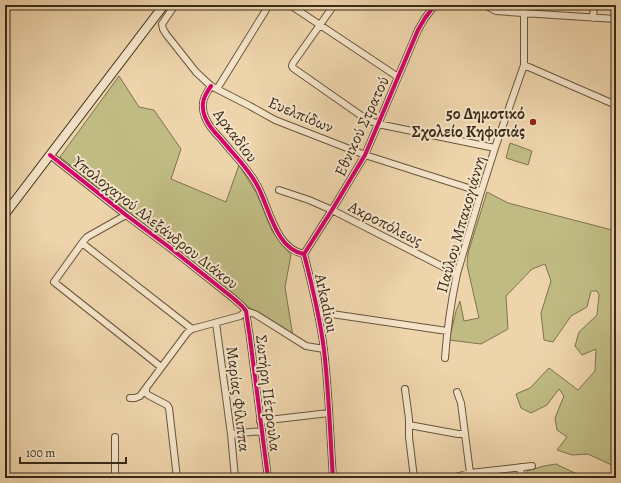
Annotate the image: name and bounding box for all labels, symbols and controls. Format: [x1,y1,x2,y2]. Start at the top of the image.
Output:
street label: Εθνικού Στρατού [329,73,395,180]
street label: Ευελπίδων [265,91,337,139]
place label: 5ο Δημοτικό Σχολείο Κηφισιάς [411,103,525,143]
street label: Αρκαδίου [207,104,263,167]
marker: 5ο Δημοτικό Σχολείο Κηφισιάς [528,117,538,127]
street label: Υπολοχαγού Αλεξάνδρου Διάκου [67,150,243,295]
street label: Παύλου Μπακογιάννη [431,153,491,295]
street label: Ακροπόλεως [344,195,427,252]
street label: Arkadiou [309,271,343,335]
street label: Σωτήρη Πέτρουλα [250,334,286,453]
street label: Μαρίας Φίλιππα [221,345,255,453]
scale bar [20,439,126,465]
text: 100 m [26,445,55,461]

